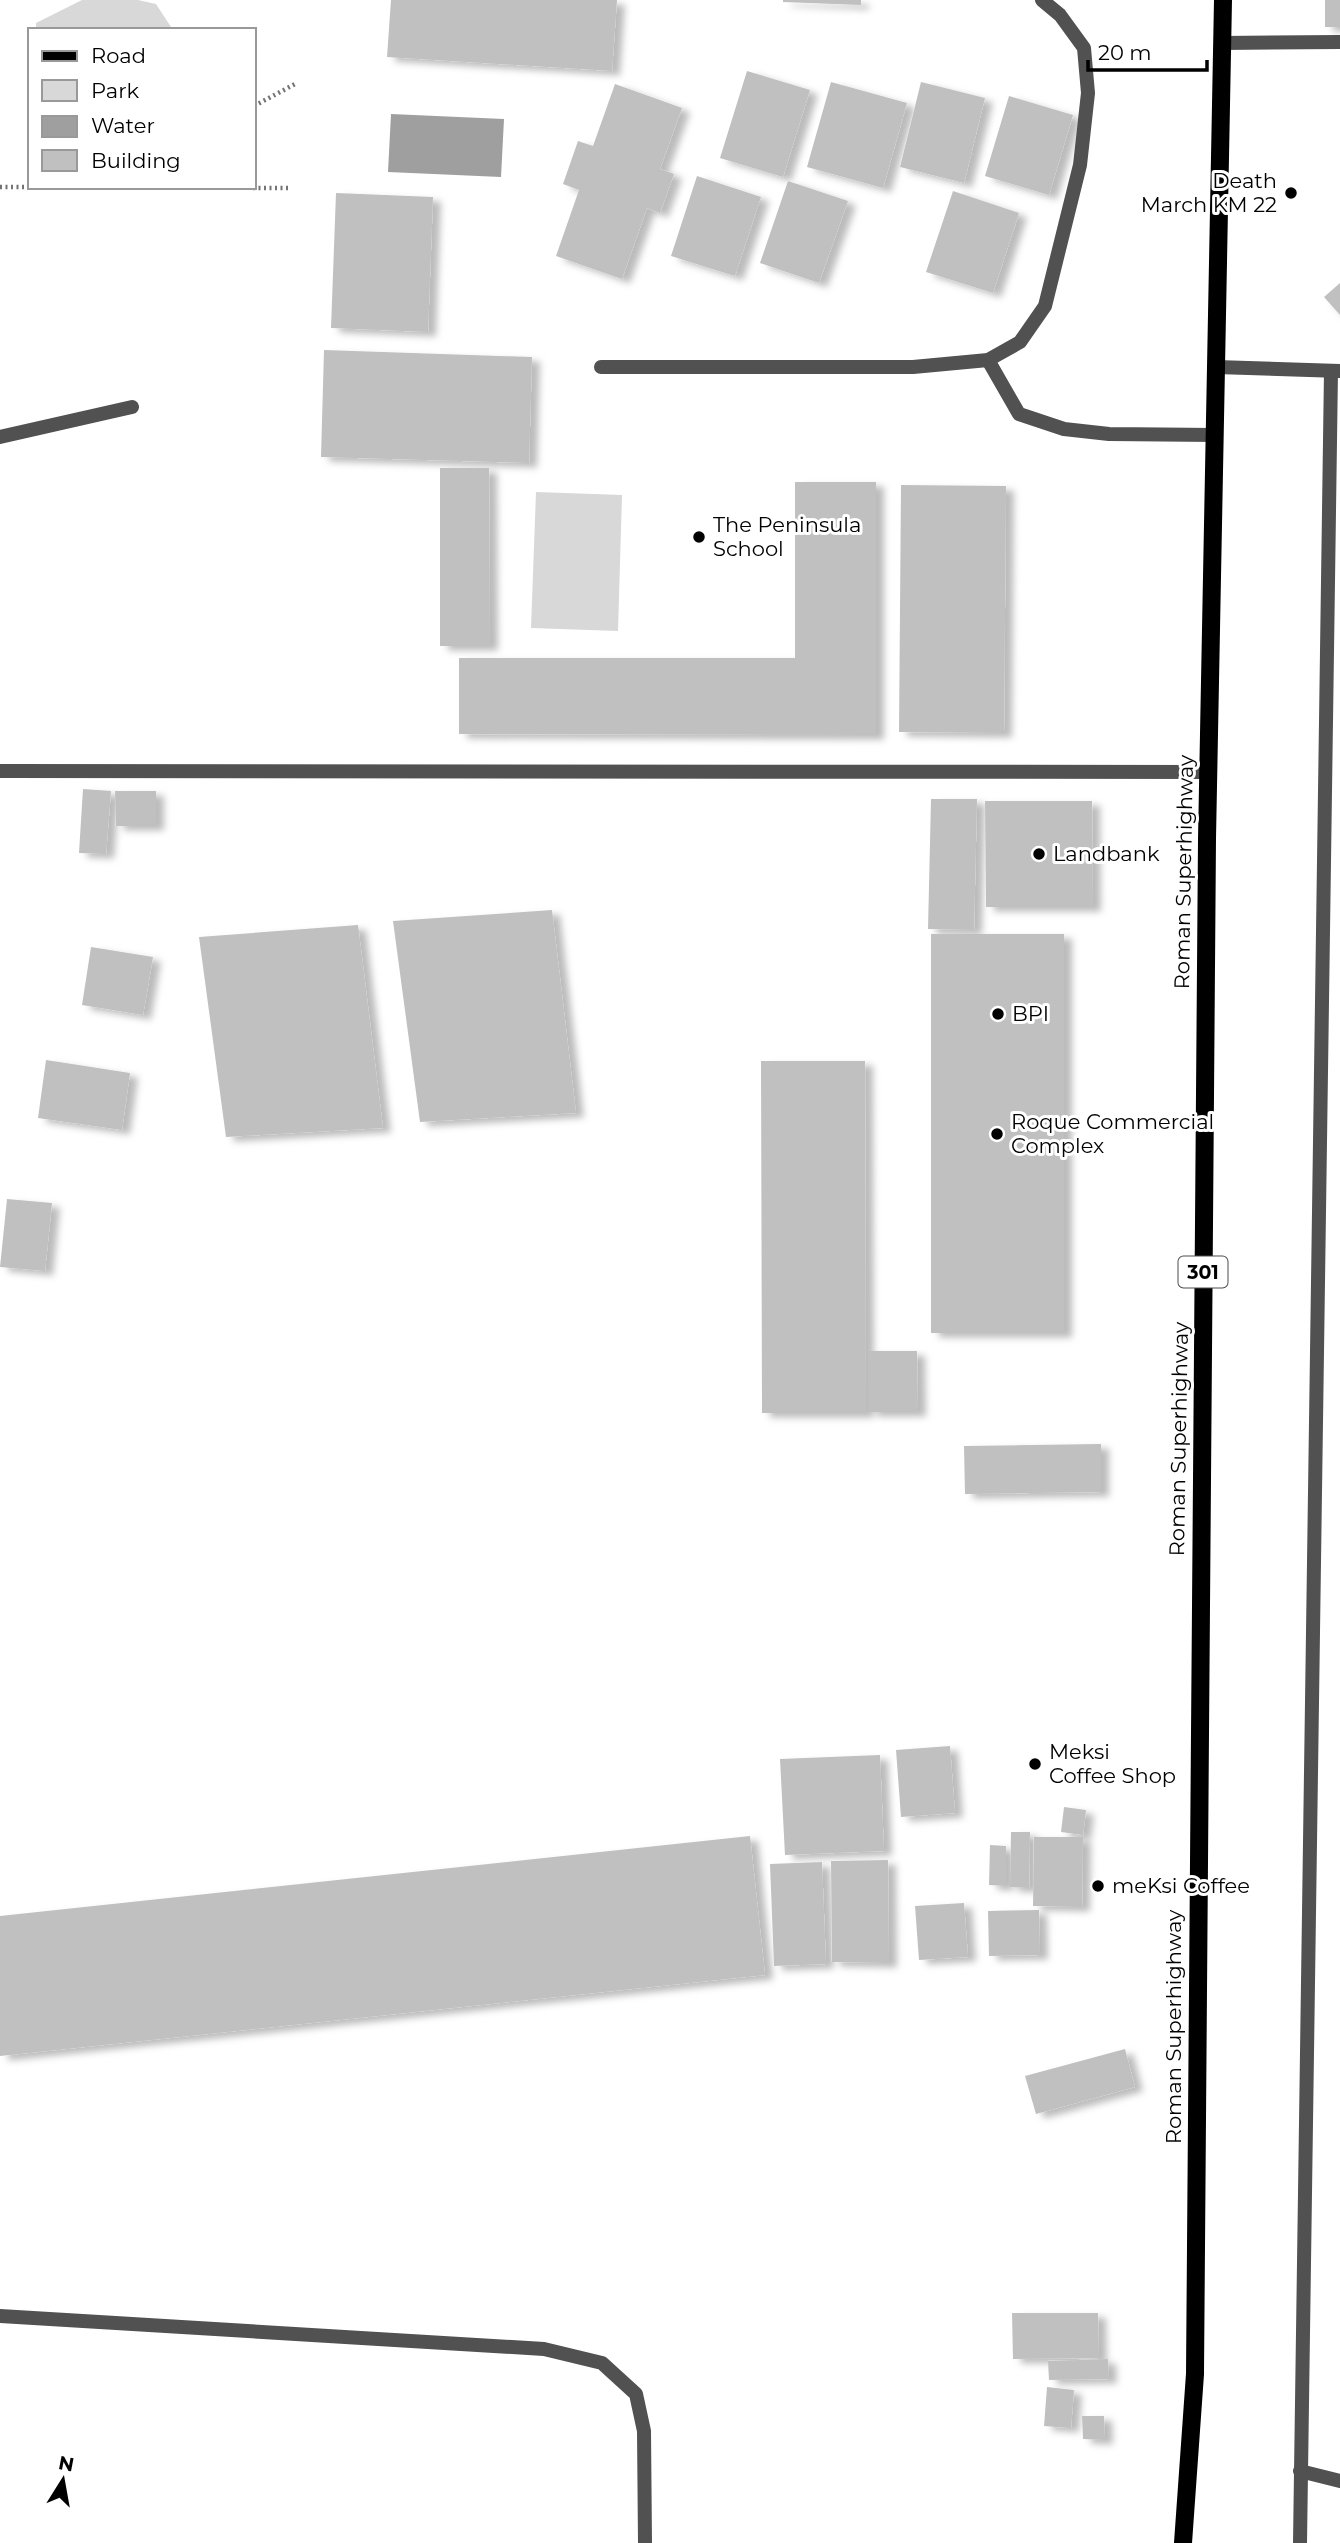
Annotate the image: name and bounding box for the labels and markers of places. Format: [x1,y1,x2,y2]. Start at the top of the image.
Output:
place label: Death March KM 22 [1141,168,1277,217]
marker: Death March KM 22 [1283,185,1299,201]
place label: The Peninsula School [713,512,861,561]
marker: The Peninsula School [691,529,707,545]
place label: Landbank [1053,841,1160,866]
marker: Landbank [1031,846,1047,862]
place label: BPI [1012,1001,1049,1026]
marker: BPI [990,1006,1006,1022]
place label: Roque Commercial Complex [1011,1109,1214,1158]
marker: Roque Commercial Complex [989,1126,1005,1142]
place label: Meksi Coffee Shop [1049,1739,1176,1788]
marker: Meksi Coffee Shop [1027,1756,1043,1772]
place label: meKsi Coffee [1112,1873,1250,1898]
marker: meKsi Coffee [1090,1878,1106,1894]

